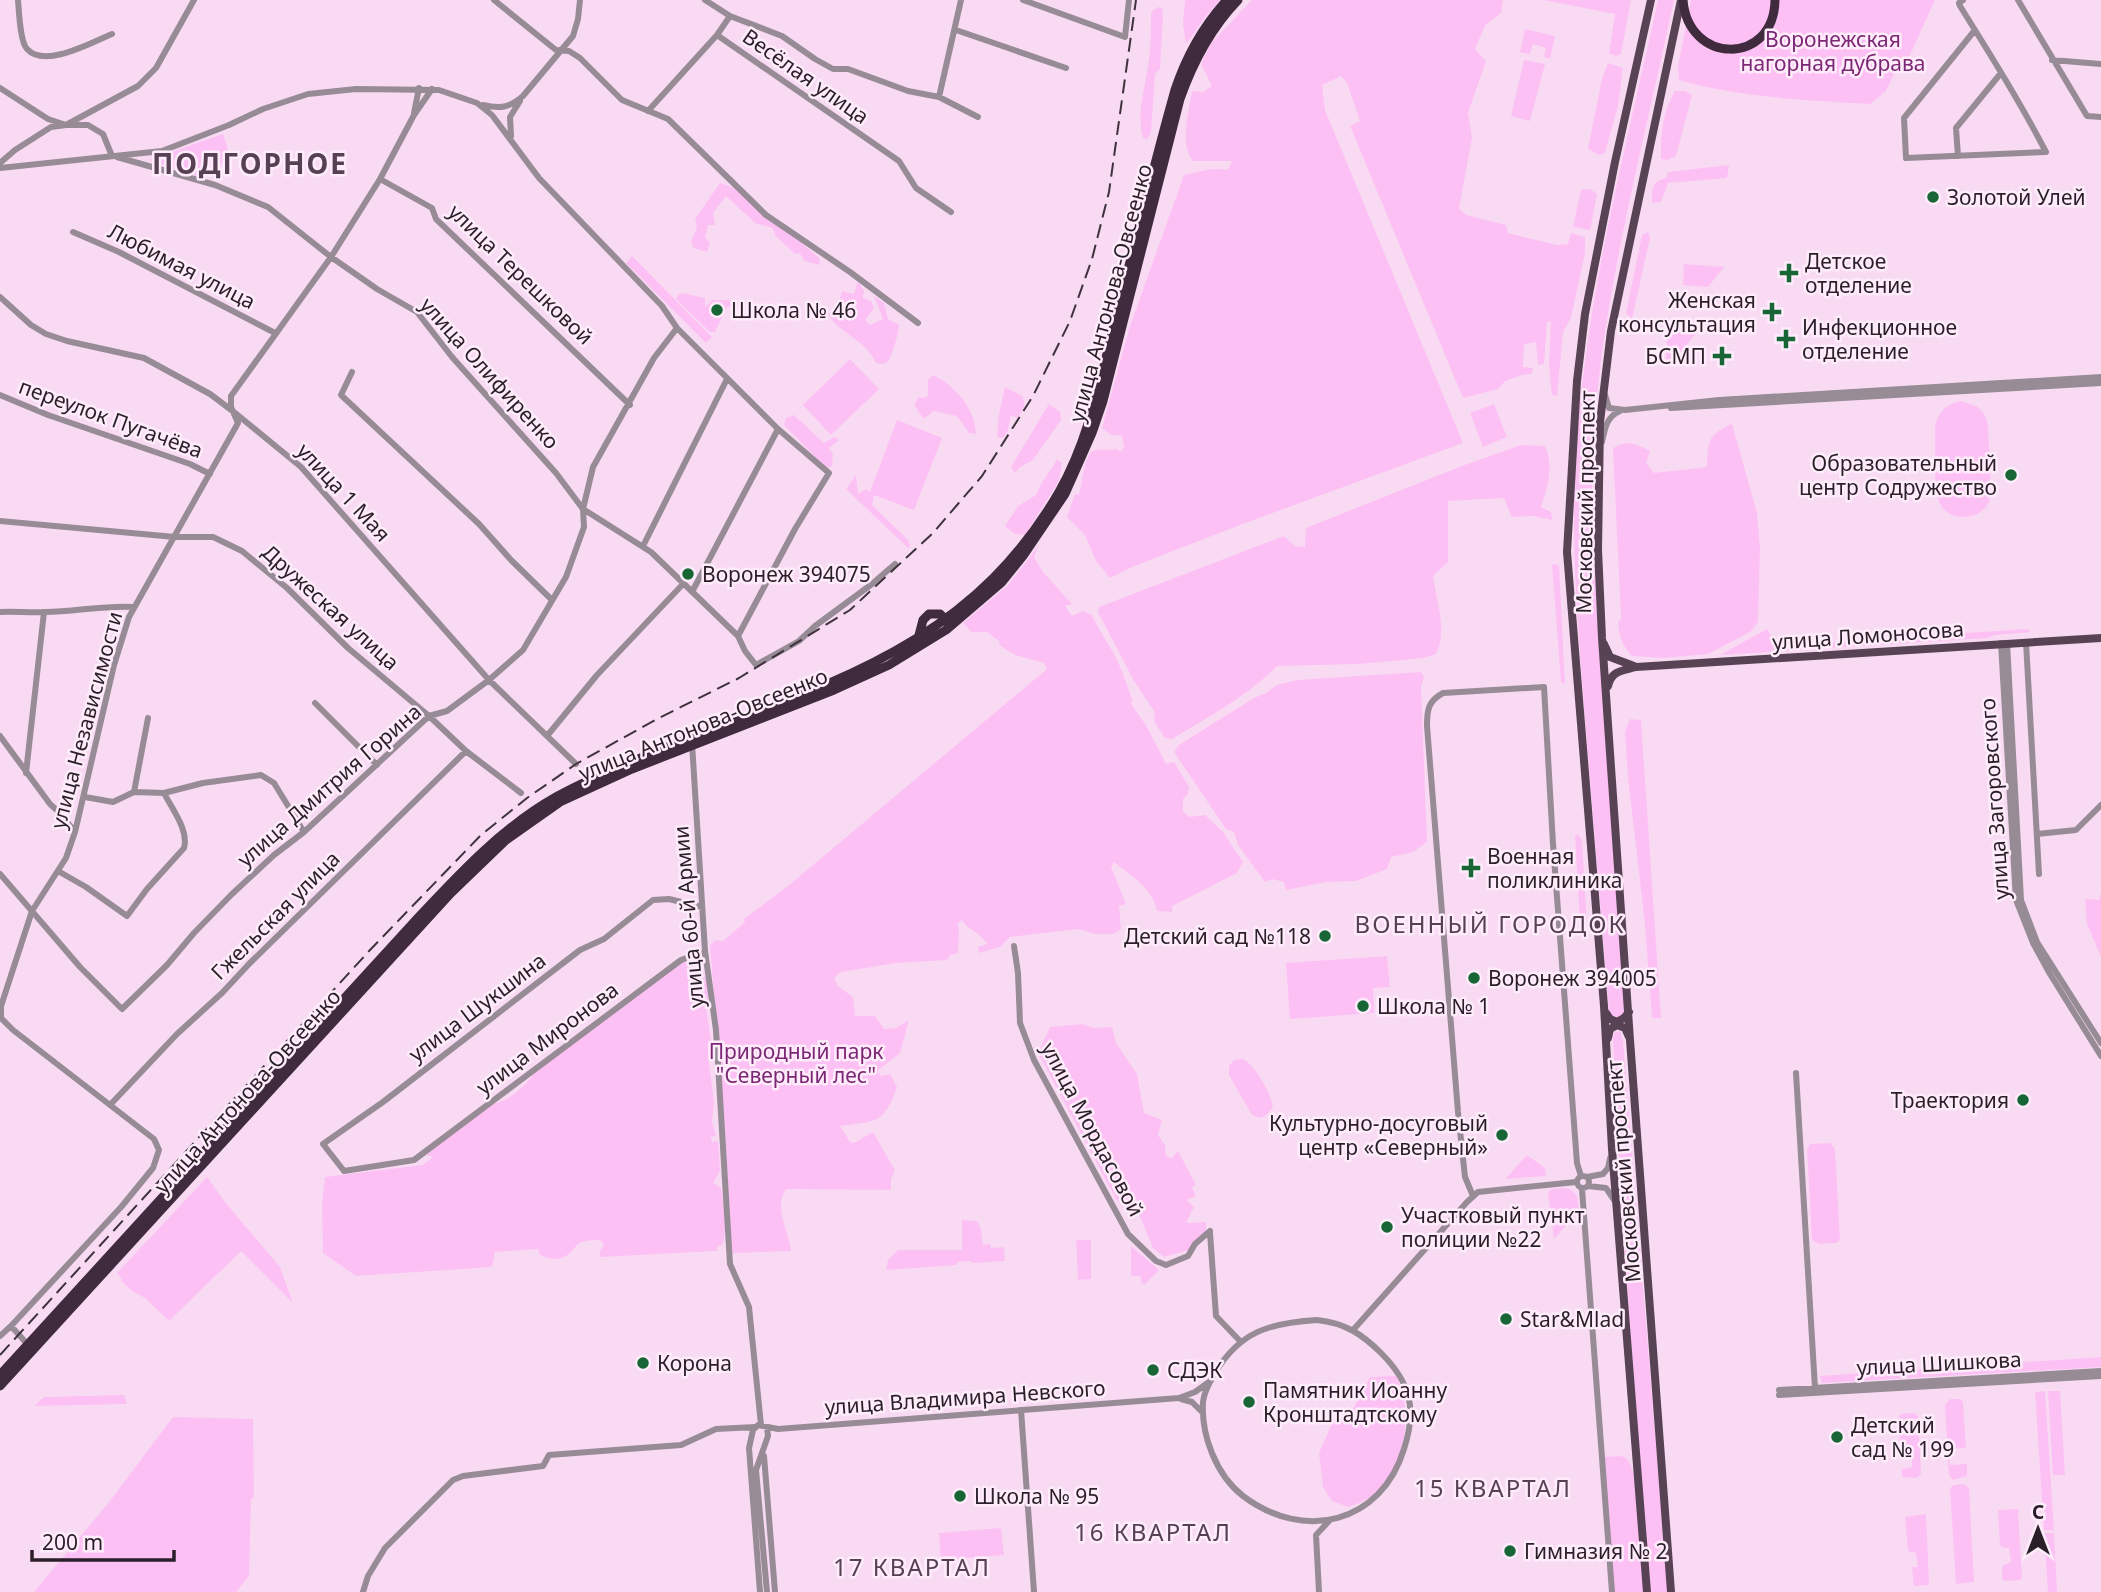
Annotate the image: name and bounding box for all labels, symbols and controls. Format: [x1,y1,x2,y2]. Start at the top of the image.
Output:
street label: Весёлая улица [737,22,875,130]
park label: Воронежская нагорная дубрава [1741,25,1925,77]
district label: ПОДГОРНОЕ [152,144,348,182]
street label: улица Антонова-Овсеенко [1062,161,1158,425]
place label: Золотой Улей [1947,183,2086,211]
marker: Золотой Улей [1925,189,1941,205]
street label: улица Терешковой [443,198,599,350]
street label: Любимая улица [104,217,260,315]
place label: Детское отделение [1805,247,1912,299]
marker: Детское отделение [1779,263,1799,283]
place label: Женская консультация [1618,286,1756,338]
street label: улица Олифиренко [414,291,566,455]
place label: Школа № 46 [731,296,856,324]
marker: Школа № 46 [709,302,725,318]
marker: Женская консультация [1762,302,1782,322]
place label: Инфекционное отделение [1802,313,1957,365]
marker: Инфекционное отделение [1776,329,1796,349]
place label: БСМП [1645,342,1706,370]
marker: БСМП [1712,346,1732,366]
street label: переулок Пугачёва [15,372,207,464]
street label: Московский проспект [1569,390,1601,614]
street label: улица 1 Мая [291,437,397,547]
place label: Образовательный центр Содружество [1799,449,1997,501]
marker: Образовательный центр Содружество [2003,467,2019,483]
street label: Дружеская улица [257,538,405,676]
place label: Воронеж 394075 [702,560,871,588]
marker: Воронеж 394075 [680,566,696,582]
street label: улица Независимости [43,608,129,832]
street label: улица Ломоносова [1771,614,1965,656]
street label: улица Антонова-Овсеенко [574,661,832,787]
street label: улица Дмитрия Горина [231,697,427,873]
street label: улица Загоровского [1973,697,2015,901]
street label: улица 60-й Армии [666,825,710,1009]
place label: Военная поликлиника [1487,842,1622,894]
street label: Гжельская улица [205,845,345,985]
marker: Военная поликлиника [1461,858,1481,878]
district label: ВОЕННЫЙ ГОРОДОК [1355,907,1625,940]
place label: Детский сад №118 [1124,922,1311,950]
marker: Детский сад №118 [1317,928,1333,944]
street label: улица Шукшина [403,946,551,1068]
place label: Воронеж 394005 [1488,964,1657,992]
marker: Воронеж 394005 [1466,970,1482,986]
street label: улица Миронова [470,975,624,1101]
street label: улица Антонова-Овсеенко [148,983,346,1199]
place label: Школа № 1 [1377,992,1490,1020]
marker: Школа № 1 [1355,998,1371,1014]
park label: Природный парк "Северный лес" [709,1037,883,1089]
street label: улица Мордасовой [1035,1037,1151,1221]
street label: Московский проспект [1599,1058,1647,1284]
place label: Траектория [1891,1086,2009,1114]
marker: Траектория [2015,1092,2031,1108]
place label: Культурно-досуговый центр «Северный» [1269,1109,1488,1161]
marker: Культурно-досуговый центр «Северный» [1494,1127,1510,1143]
place label: Участковый пункт полиции №22 [1401,1201,1585,1253]
marker: Участковый пункт полиции №22 [1379,1219,1395,1235]
place label: Star&Mlad [1520,1305,1624,1333]
marker: Star&Mlad [1498,1311,1514,1327]
street label: улица Шишкова [1856,1345,2022,1381]
place label: Корона [657,1349,732,1377]
marker: Корона [635,1355,651,1371]
place label: СДЭК [1167,1356,1222,1384]
marker: СДЭК [1145,1362,1161,1378]
street label: улица Владимира Невского [824,1373,1106,1421]
place label: Памятник Иоанну Кронштадтскому [1263,1376,1447,1428]
marker: Памятник Иоанну Кронштадтскому [1241,1394,1257,1410]
place label: Детский сад № 199 [1851,1411,1954,1463]
marker: Детский сад № 199 [1829,1429,1845,1445]
district label: 15 КВАРТАЛ [1414,1471,1572,1504]
place label: Школа № 95 [974,1482,1099,1510]
marker: Школа № 95 [952,1488,968,1504]
north arrow [2003,1494,2073,1564]
text: С [2032,1499,2044,1525]
district label: 16 КВАРТАЛ [1074,1515,1232,1548]
scale bar [32,1518,173,1562]
text: 200 m [42,1528,103,1556]
place label: Гимназия № 2 [1524,1537,1668,1565]
marker: Гимназия № 2 [1502,1543,1518,1559]
district label: 17 КВАРТАЛ [833,1550,991,1583]

